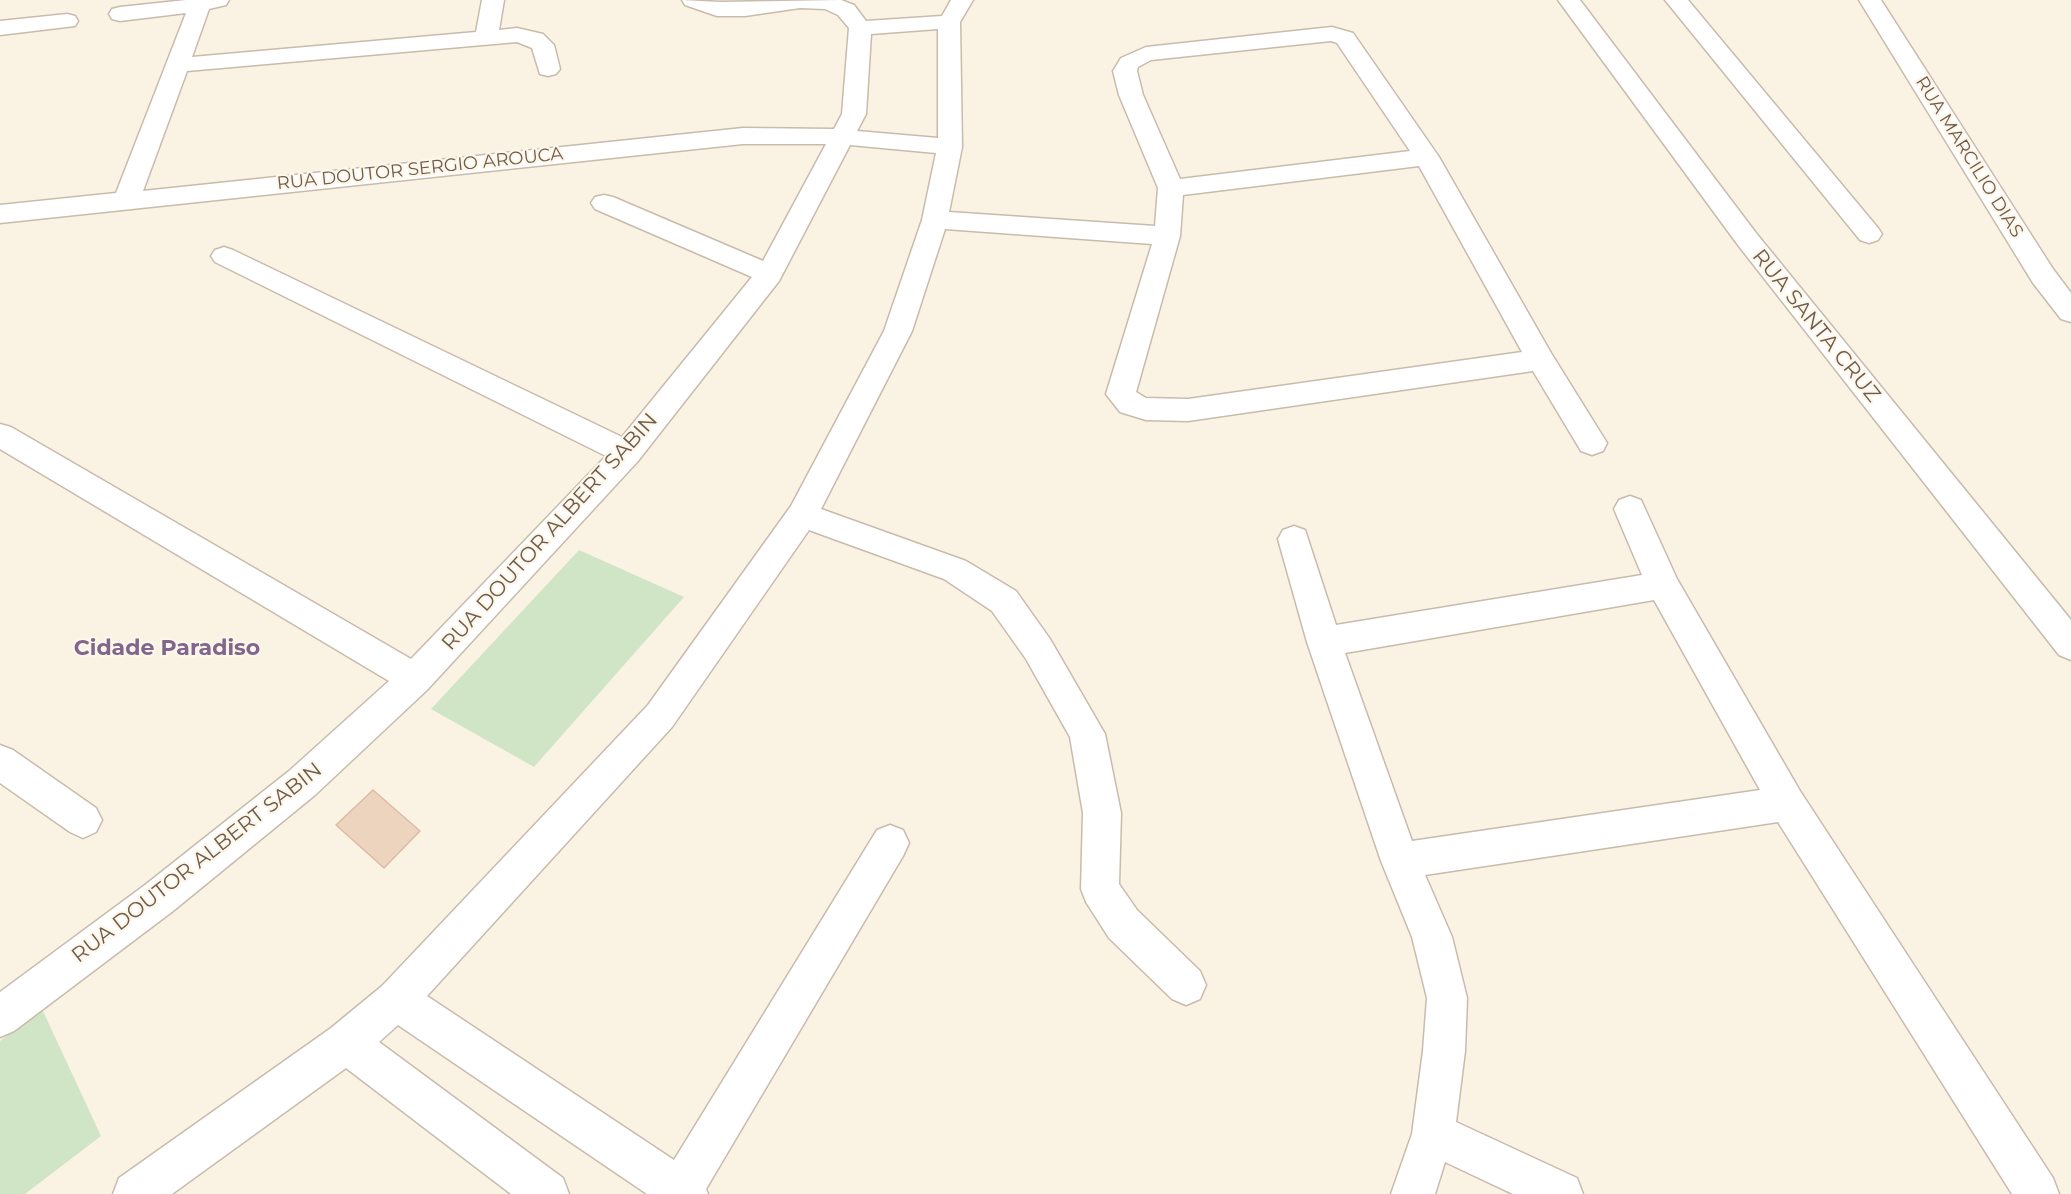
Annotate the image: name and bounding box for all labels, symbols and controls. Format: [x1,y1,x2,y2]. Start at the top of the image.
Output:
street label: RUA MARCILIO DIAS [1911,72,2027,242]
street label: RUA DOUTOR SERGIO AROUCA [276,143,564,195]
street label: RUA SANTA CRUZ [1747,244,1885,408]
street label: RUA DOUTOR ALBERT SABIN [437,408,663,656]
district label: Cidade Paradiso [74,636,260,662]
street label: RUA DOUTOR ALBERT SABIN [67,757,327,969]

